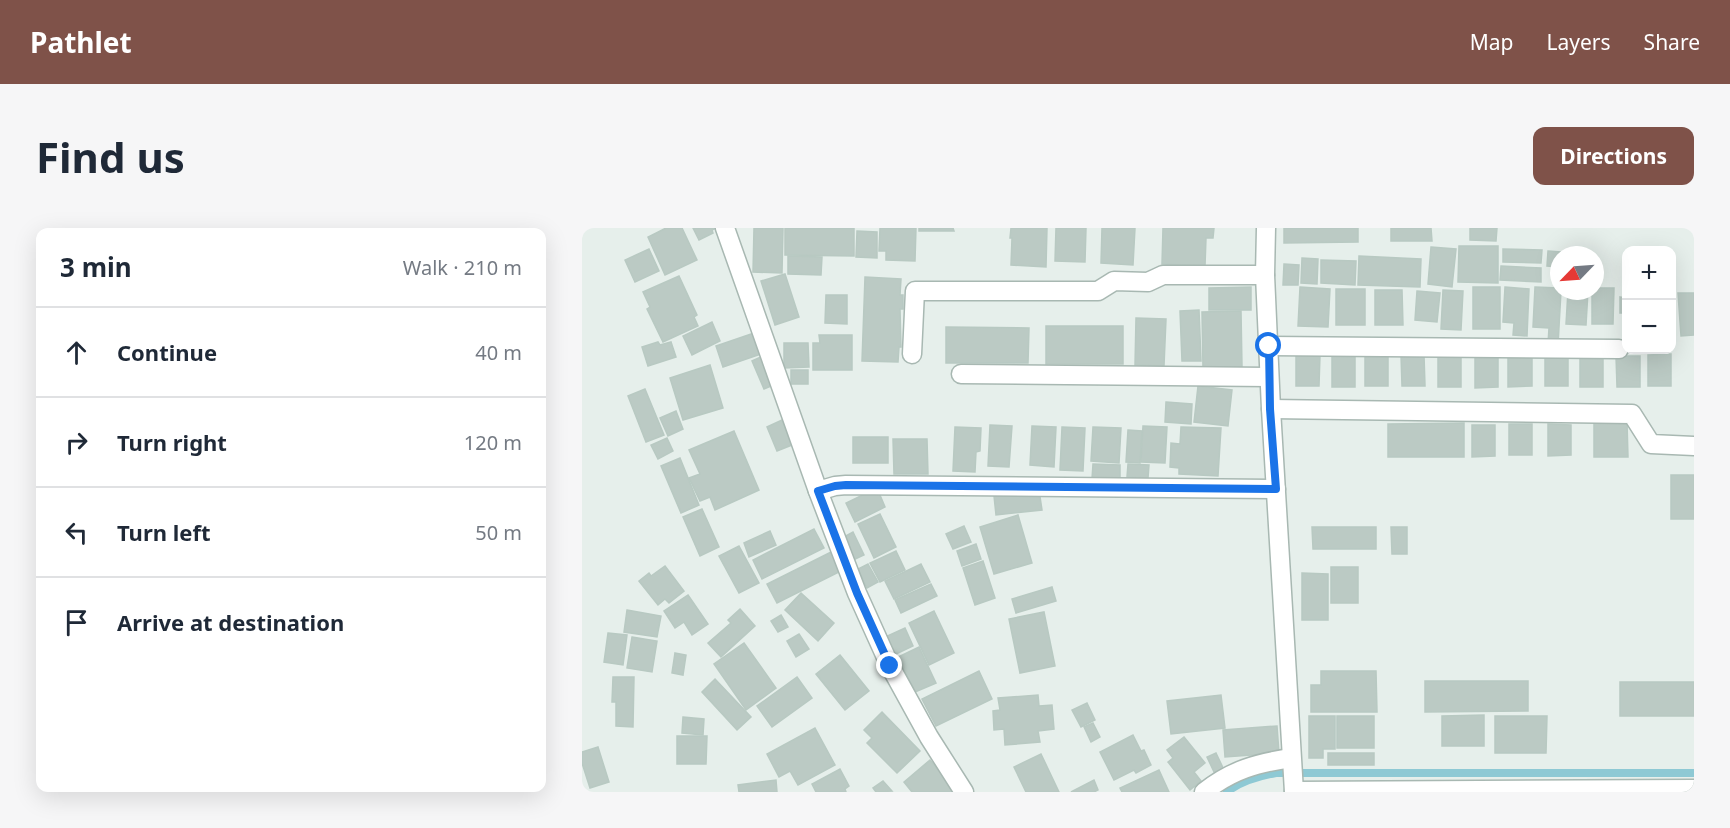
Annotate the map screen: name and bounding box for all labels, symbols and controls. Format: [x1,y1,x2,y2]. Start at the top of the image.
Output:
text: Pathlet [30,23,132,61]
text: Map [1470,28,1514,56]
text: Layers [1547,28,1611,56]
text: Share [1644,28,1700,56]
button: Directions [1533,127,1694,185]
text: Find us [36,128,185,185]
north arrow [1550,246,1604,300]
map controls [1622,246,1676,354]
button: + [1622,246,1676,300]
text: 3 min [60,249,132,285]
text: Walk · 210 m [403,254,522,281]
button: − [1622,300,1676,354]
route start [1255,332,1281,358]
icon: ahead [60,336,93,369]
text: Continue [117,337,217,367]
text: 40 m [475,339,522,366]
icon: right [60,426,93,459]
text: Turn right [117,427,227,457]
text: 120 m [464,429,522,456]
icon: left [60,516,93,549]
text: Turn left [117,517,211,547]
text: 50 m [475,519,522,546]
icon: arrive [60,606,93,639]
text: Arrive at destination [117,607,344,637]
route end [876,652,902,678]

